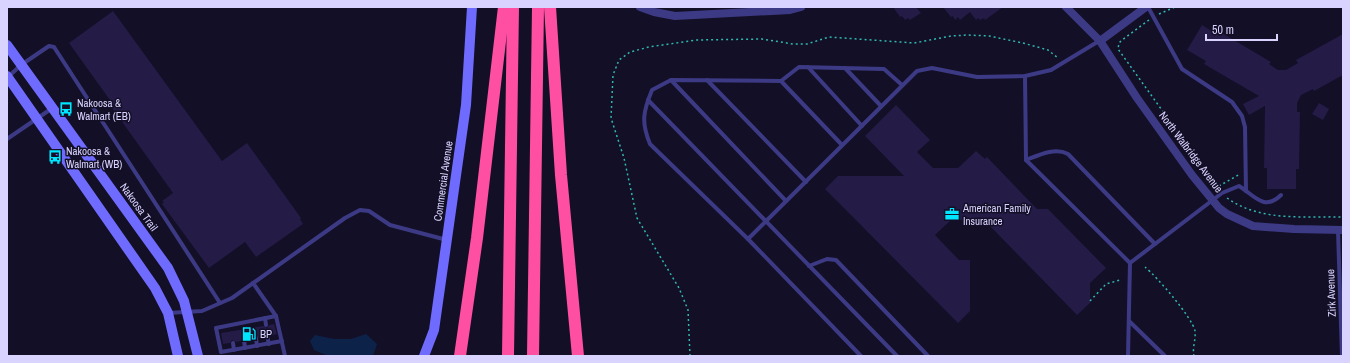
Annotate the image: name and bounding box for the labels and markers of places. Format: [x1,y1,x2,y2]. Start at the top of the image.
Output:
place label: Nakoosa & Walmart (EB) [77,96,131,123]
bus stop icon: Nakoosa & Walmart (EB) [58,101,74,117]
place label: Nakoosa & Walmart (WB) [66,144,122,171]
bus stop icon: Nakoosa & Walmart (WB) [47,149,63,165]
place label: American Family Insurance [962,201,1031,228]
office icon: American Family Insurance [944,206,960,222]
fuel station icon: BP [241,326,257,342]
place label: BP [260,327,272,341]

